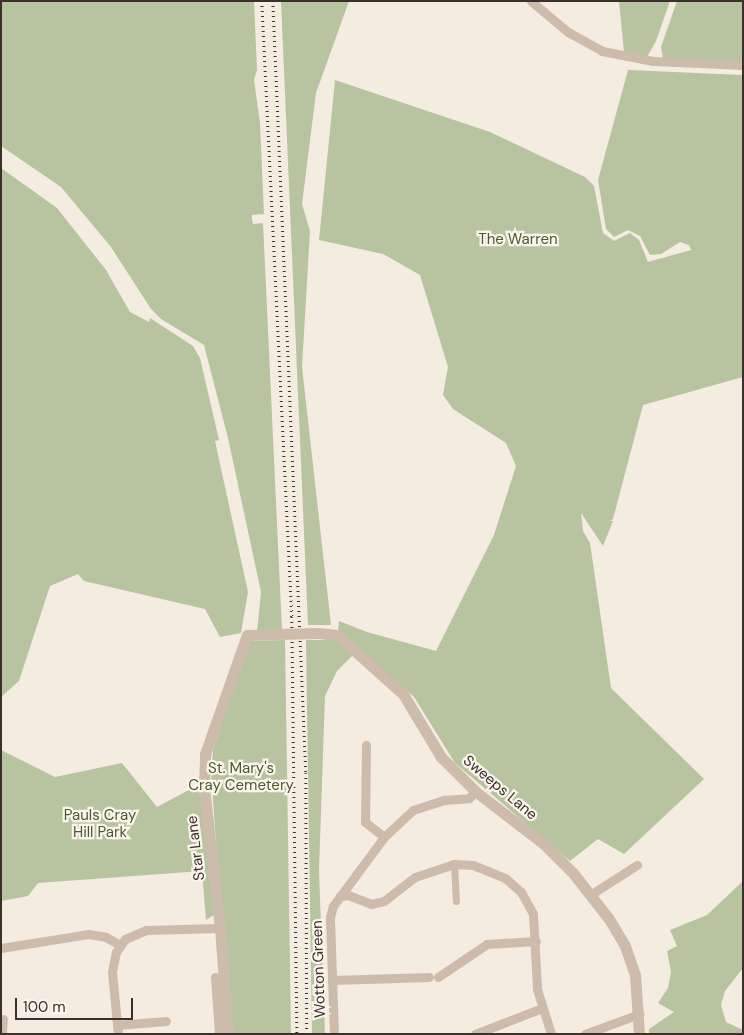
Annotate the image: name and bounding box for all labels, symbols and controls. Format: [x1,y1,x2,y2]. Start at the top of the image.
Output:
park label: The Warren [478,231,558,249]
street label: Sweeps Lane [459,752,541,824]
park label: St. Mary's Cray Cemetery [188,759,294,794]
park label: Pauls Cray Hill Park [64,806,136,841]
street label: Star Lane [183,814,209,882]
street label: Wotton Green [308,920,330,1018]
scale bar [18,988,135,1020]
text: 100 m [23,997,66,1017]

